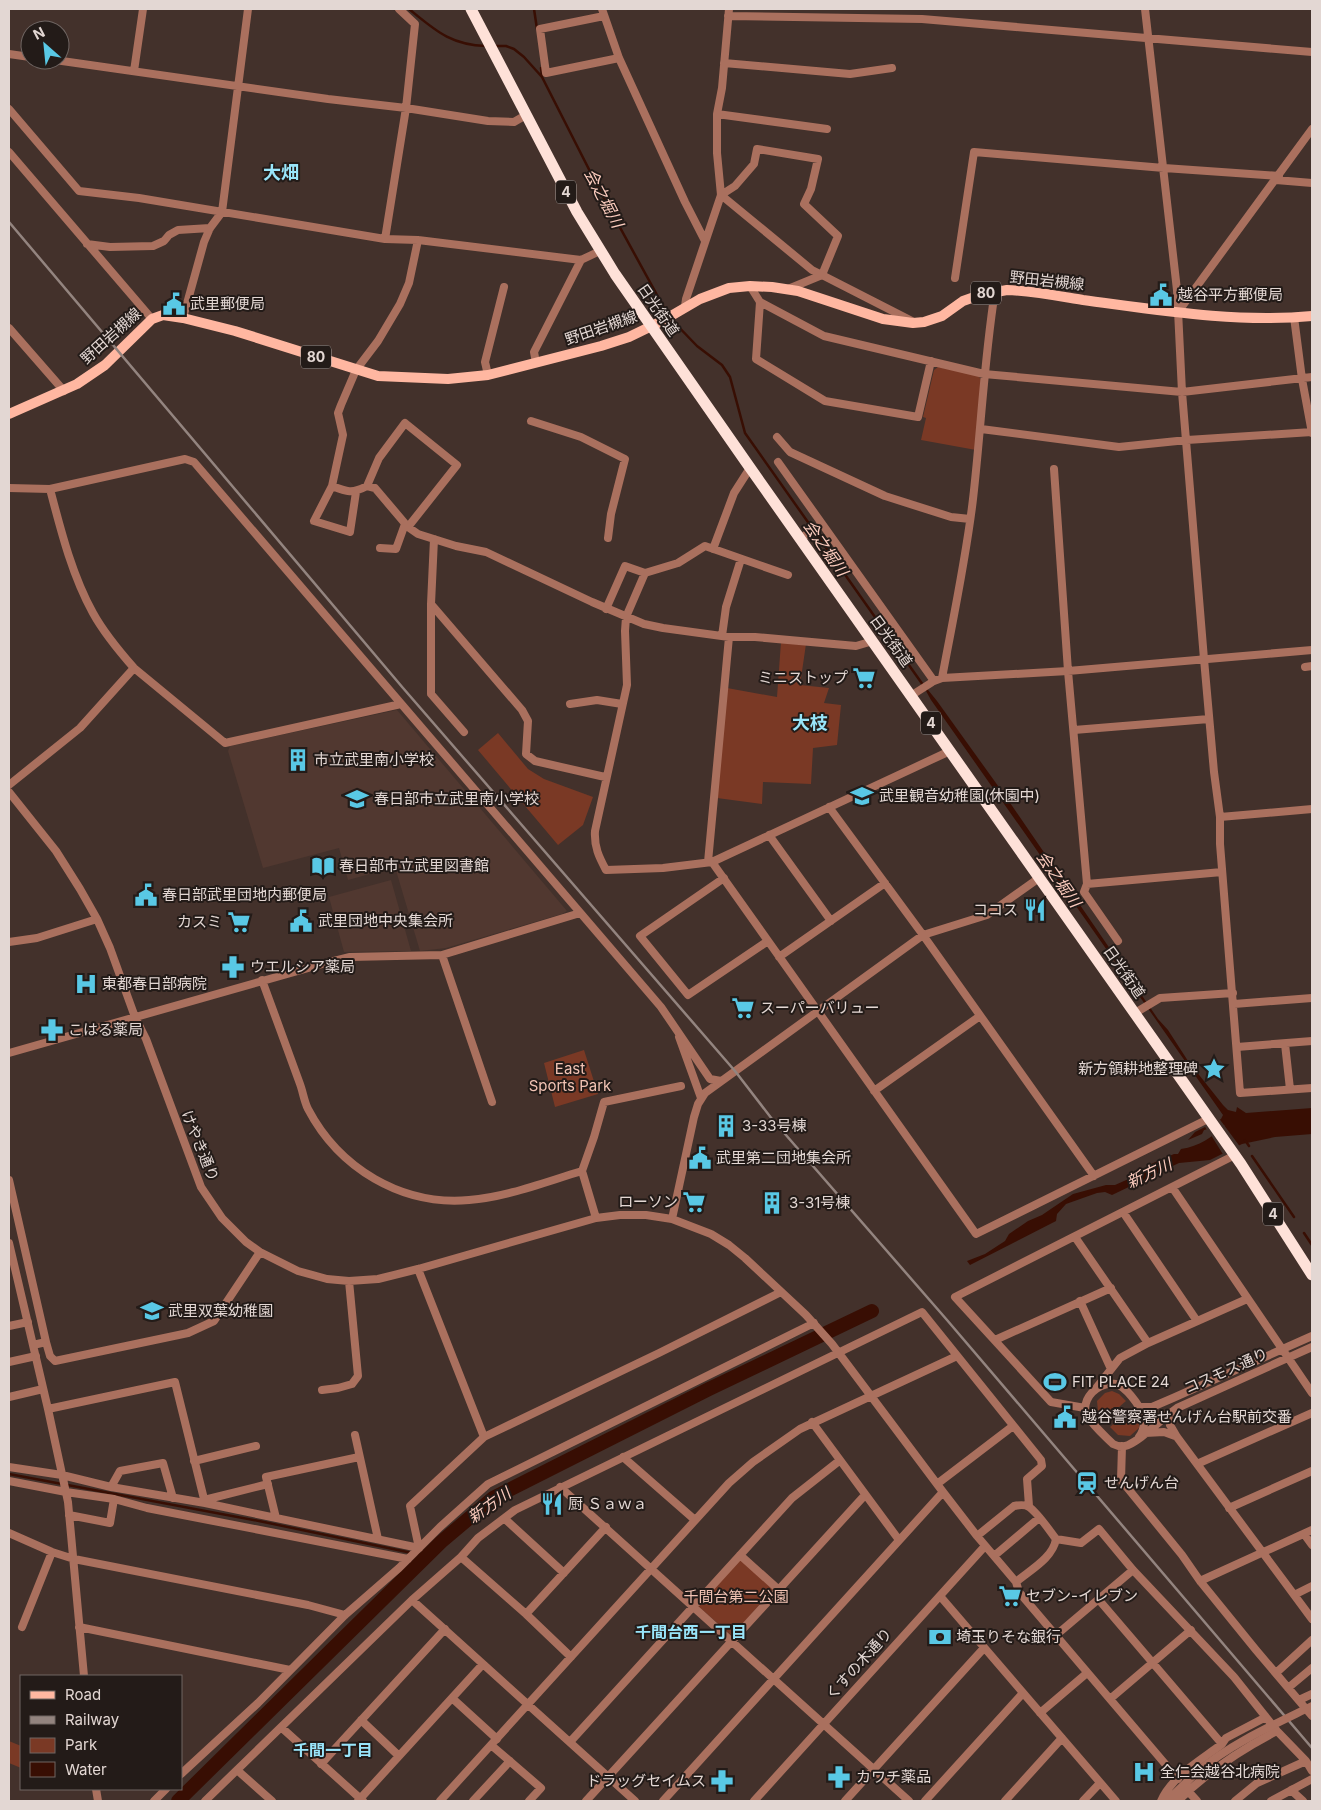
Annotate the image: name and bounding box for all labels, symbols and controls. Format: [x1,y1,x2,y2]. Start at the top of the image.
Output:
north arrow [20,20,70,70]
text: N [30,23,47,43]
district label: 大畑 [263,162,299,183]
water label: 会之堀川 [580,165,629,233]
road number: 4 [556,180,576,203]
street label: 野田岩槻線 [1009,267,1085,294]
street label: 日光街道 [633,280,683,340]
road number: 80 [971,282,1001,304]
public building icon: 越谷平方郵便局 [1148,282,1174,308]
place label: 越谷平方郵便局 [1177,285,1283,304]
public building icon: 武里郵便局 [161,291,187,317]
place label: 武里郵便局 [190,294,265,313]
street label: 野田岩槻線 [76,303,145,368]
street label: 野田岩槻線 [562,306,639,349]
road number: 80 [301,346,331,368]
water label: 会之堀川 [799,516,854,582]
street label: 日光街道 [866,611,917,671]
supermarket icon: ミニストップ [851,665,877,691]
place label: ミニストップ [758,668,848,687]
road number: 4 [921,711,941,734]
district label: 大枝 [792,712,828,733]
building icon: 市立武里南小学校 [285,747,311,773]
place label: 市立武里南小学校 [314,750,434,769]
school or university icon: 武里観音幼稚園(休園中) [849,783,875,809]
school or university icon: 春日部市立武里南小学校 [344,786,370,812]
place label: 武里観音幼稚園(休園中) [879,786,1040,805]
place label: 春日部市立武里南小学校 [374,789,539,808]
water label: 会之堀川 [1032,847,1087,913]
library icon: 春日部市立武里図書館 [310,853,336,879]
place label: 春日部市立武里図書館 [339,856,489,875]
public building icon: 春日部武里団地内郵便局 [133,882,159,908]
place label: 春日部武里団地内郵便局 [162,885,327,904]
restaurant icon: ココス [1022,897,1048,923]
place label: ココス [973,900,1018,919]
public building icon: 武里団地中央集会所 [288,908,314,934]
supermarket icon: カスミ [226,909,252,935]
place label: 武里団地中央集会所 [318,911,453,930]
place label: カスミ [177,912,222,931]
street label: 日光街道 [1099,942,1149,1002]
pharmacy icon: ウエルシア薬局 [220,954,246,980]
place label: ウエルシア薬局 [250,957,355,976]
hospital icon: 東都春日部病院 [73,971,99,997]
place label: 東都春日部病院 [102,974,207,993]
supermarket icon: スーパーバリュー [730,995,756,1021]
place label: スーパーバリュー [760,998,880,1017]
pharmacy icon: こはる薬局 [39,1017,65,1043]
place label: こはる薬局 [68,1020,143,1039]
place icon: 新方領耕地整理碑 [1201,1056,1227,1082]
park label: East Sports Park [529,1059,612,1095]
place label: 新方領耕地整理碑 [1078,1059,1198,1078]
street label: けやき通り [178,1107,223,1184]
building icon: 3-33号棟 [713,1113,739,1139]
place label: 3-33号棟 [742,1116,807,1135]
public building icon: 武里第二団地集会所 [687,1145,713,1171]
place label: 武里第二団地集会所 [716,1148,851,1167]
water label: 新方川 [1123,1153,1177,1192]
supermarket icon: ローソン [681,1189,707,1215]
building icon: 3-31号棟 [759,1190,785,1216]
place label: ローソン [618,1192,678,1211]
place label: 3-31号棟 [789,1193,850,1212]
road number: 4 [1263,1202,1283,1226]
school or university icon: 武里双葉幼稚園 [139,1298,165,1324]
place label: 武里双葉幼稚園 [168,1301,273,1320]
street label: コスモス通り [1181,1344,1271,1398]
sports icon: FIT PLACE 24 [1042,1369,1068,1395]
place label: FIT PLACE 24 [1072,1372,1169,1391]
public building icon: 越谷警察署せんげん台駅前交番 [1052,1404,1078,1430]
place label: 越谷警察署せんげん台駅前交番 [1081,1407,1292,1426]
station icon: せんげん台 [1074,1470,1100,1496]
place label: せんげん台 [1104,1473,1179,1492]
water label: 新方川 [464,1482,516,1527]
restaurant icon: 厨 Ｓａｗａ [539,1491,565,1517]
place label: 厨 Ｓａｗａ [568,1494,647,1513]
supermarket icon: セブン-イレブン [997,1583,1023,1609]
place label: セブン-イレブン [1026,1586,1138,1605]
park label: 千間台第二公園 [683,1587,789,1606]
district label: 千間台西一丁目 [635,1622,747,1642]
street label: くすの木通り [821,1624,896,1703]
bank icon: 埼玉りそな銀行 [927,1624,953,1650]
place label: 埼玉りそな銀行 [956,1627,1061,1646]
legend [20,1675,182,1790]
text: Road [65,1685,101,1704]
text: Railway [65,1710,120,1729]
text: Park [65,1735,98,1754]
district label: 千間一丁目 [293,1740,373,1760]
hospital icon: 全仁会越谷北病院 [1131,1759,1157,1785]
text: Water [65,1760,107,1779]
place label: 全仁会越谷北病院 [1160,1762,1280,1781]
pharmacy icon: カワチ薬品 [826,1764,852,1790]
place label: カワチ薬品 [856,1767,931,1786]
pharmacy icon: ドラッグセイムス [709,1768,735,1794]
place label: ドラッグセイムス [586,1771,706,1790]

